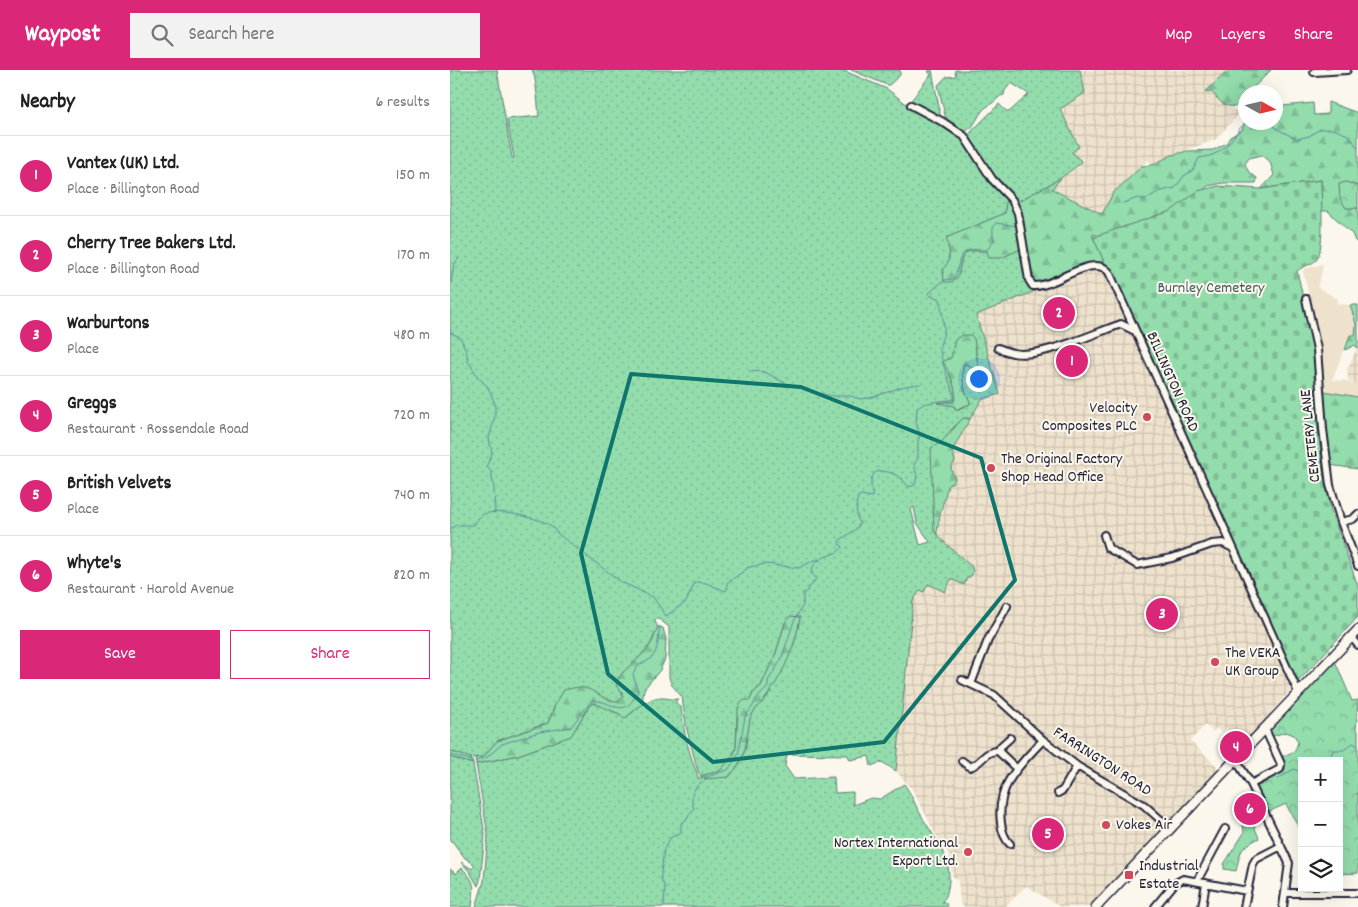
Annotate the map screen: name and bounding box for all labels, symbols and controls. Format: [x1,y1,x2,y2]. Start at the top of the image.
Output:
search box [130,13,480,58]
text: Waypost [25,18,100,52]
icon: search [148,21,176,49]
text: Search here [188,22,274,49]
text: Map [1165,23,1192,48]
text: Layers [1220,23,1266,48]
text: Share [1294,23,1333,48]
north arrow [1238,85,1283,130]
text: Nearby [20,88,75,118]
text: 6 results [375,91,430,114]
text: Vantex (UK) Ltd. [67,151,179,178]
text: 1 [34,164,38,187]
text: 150 m [396,164,430,187]
text: Place · Billington Road [67,178,200,201]
text: Cherry Tree Bakers Ltd. [67,231,236,258]
text: 2 [33,244,40,267]
text: 170 m [397,244,430,267]
text: Place · Billington Road [67,258,200,281]
park label: Burnley Cemetery [1157,277,1265,300]
pin: 2 [1043,294,1075,332]
text: Warburtons [67,311,150,338]
text: 3 [32,324,40,347]
text: 480 m [394,324,430,347]
street label: BILLINGTON ROAD [1140,328,1204,436]
text: Place [67,338,99,361]
pin: 1 [1056,342,1088,380]
your location [966,366,992,392]
street label: CEMETERY LANE [1295,388,1327,484]
text: Greggs [67,391,117,418]
place label: Velocity Composites PLC [1042,397,1138,438]
text: 4 [33,404,39,427]
text: 720 m [394,404,430,427]
marker: Velocity Composites PLC [1141,411,1153,423]
text: Restaurant · Rossendale Road [67,418,249,441]
place label: The Original Factory Shop Head Office [1001,448,1123,489]
marker: The Original Factory Shop Head Office [985,462,997,474]
text: British Velvets [67,471,171,498]
text: 5 [32,484,40,507]
text: 740 m [394,484,430,507]
text: Place [67,498,99,521]
text: Whyte's [67,551,121,578]
text: 6 [32,564,40,587]
text: 820 m [393,564,430,587]
text: Restaurant · Harold Avenue [67,578,234,601]
pin: 3 [1146,595,1178,633]
button: Save [20,630,220,679]
button: Share [230,630,430,679]
place label: The VEKA UK Group [1225,642,1281,683]
marker: The VEKA UK Group [1209,656,1221,668]
street label: FARRINGTON ROAD [1048,721,1156,803]
pin: 4 [1220,728,1252,766]
map controls [1298,757,1343,892]
button: + [1298,757,1343,802]
pin: 6 [1234,790,1266,828]
button: − [1298,802,1343,847]
place label: Vokes Air [1116,814,1172,837]
pin: 5 [1032,815,1064,853]
marker: Vokes Air [1100,819,1112,831]
place label: Nortex International Export Ltd. [834,832,958,873]
marker: Nortex International Export Ltd. [962,846,974,858]
button: layers [1298,847,1343,892]
place label: Industrial Estate [1139,855,1199,896]
marker: Industrial Estate [1123,869,1135,881]

